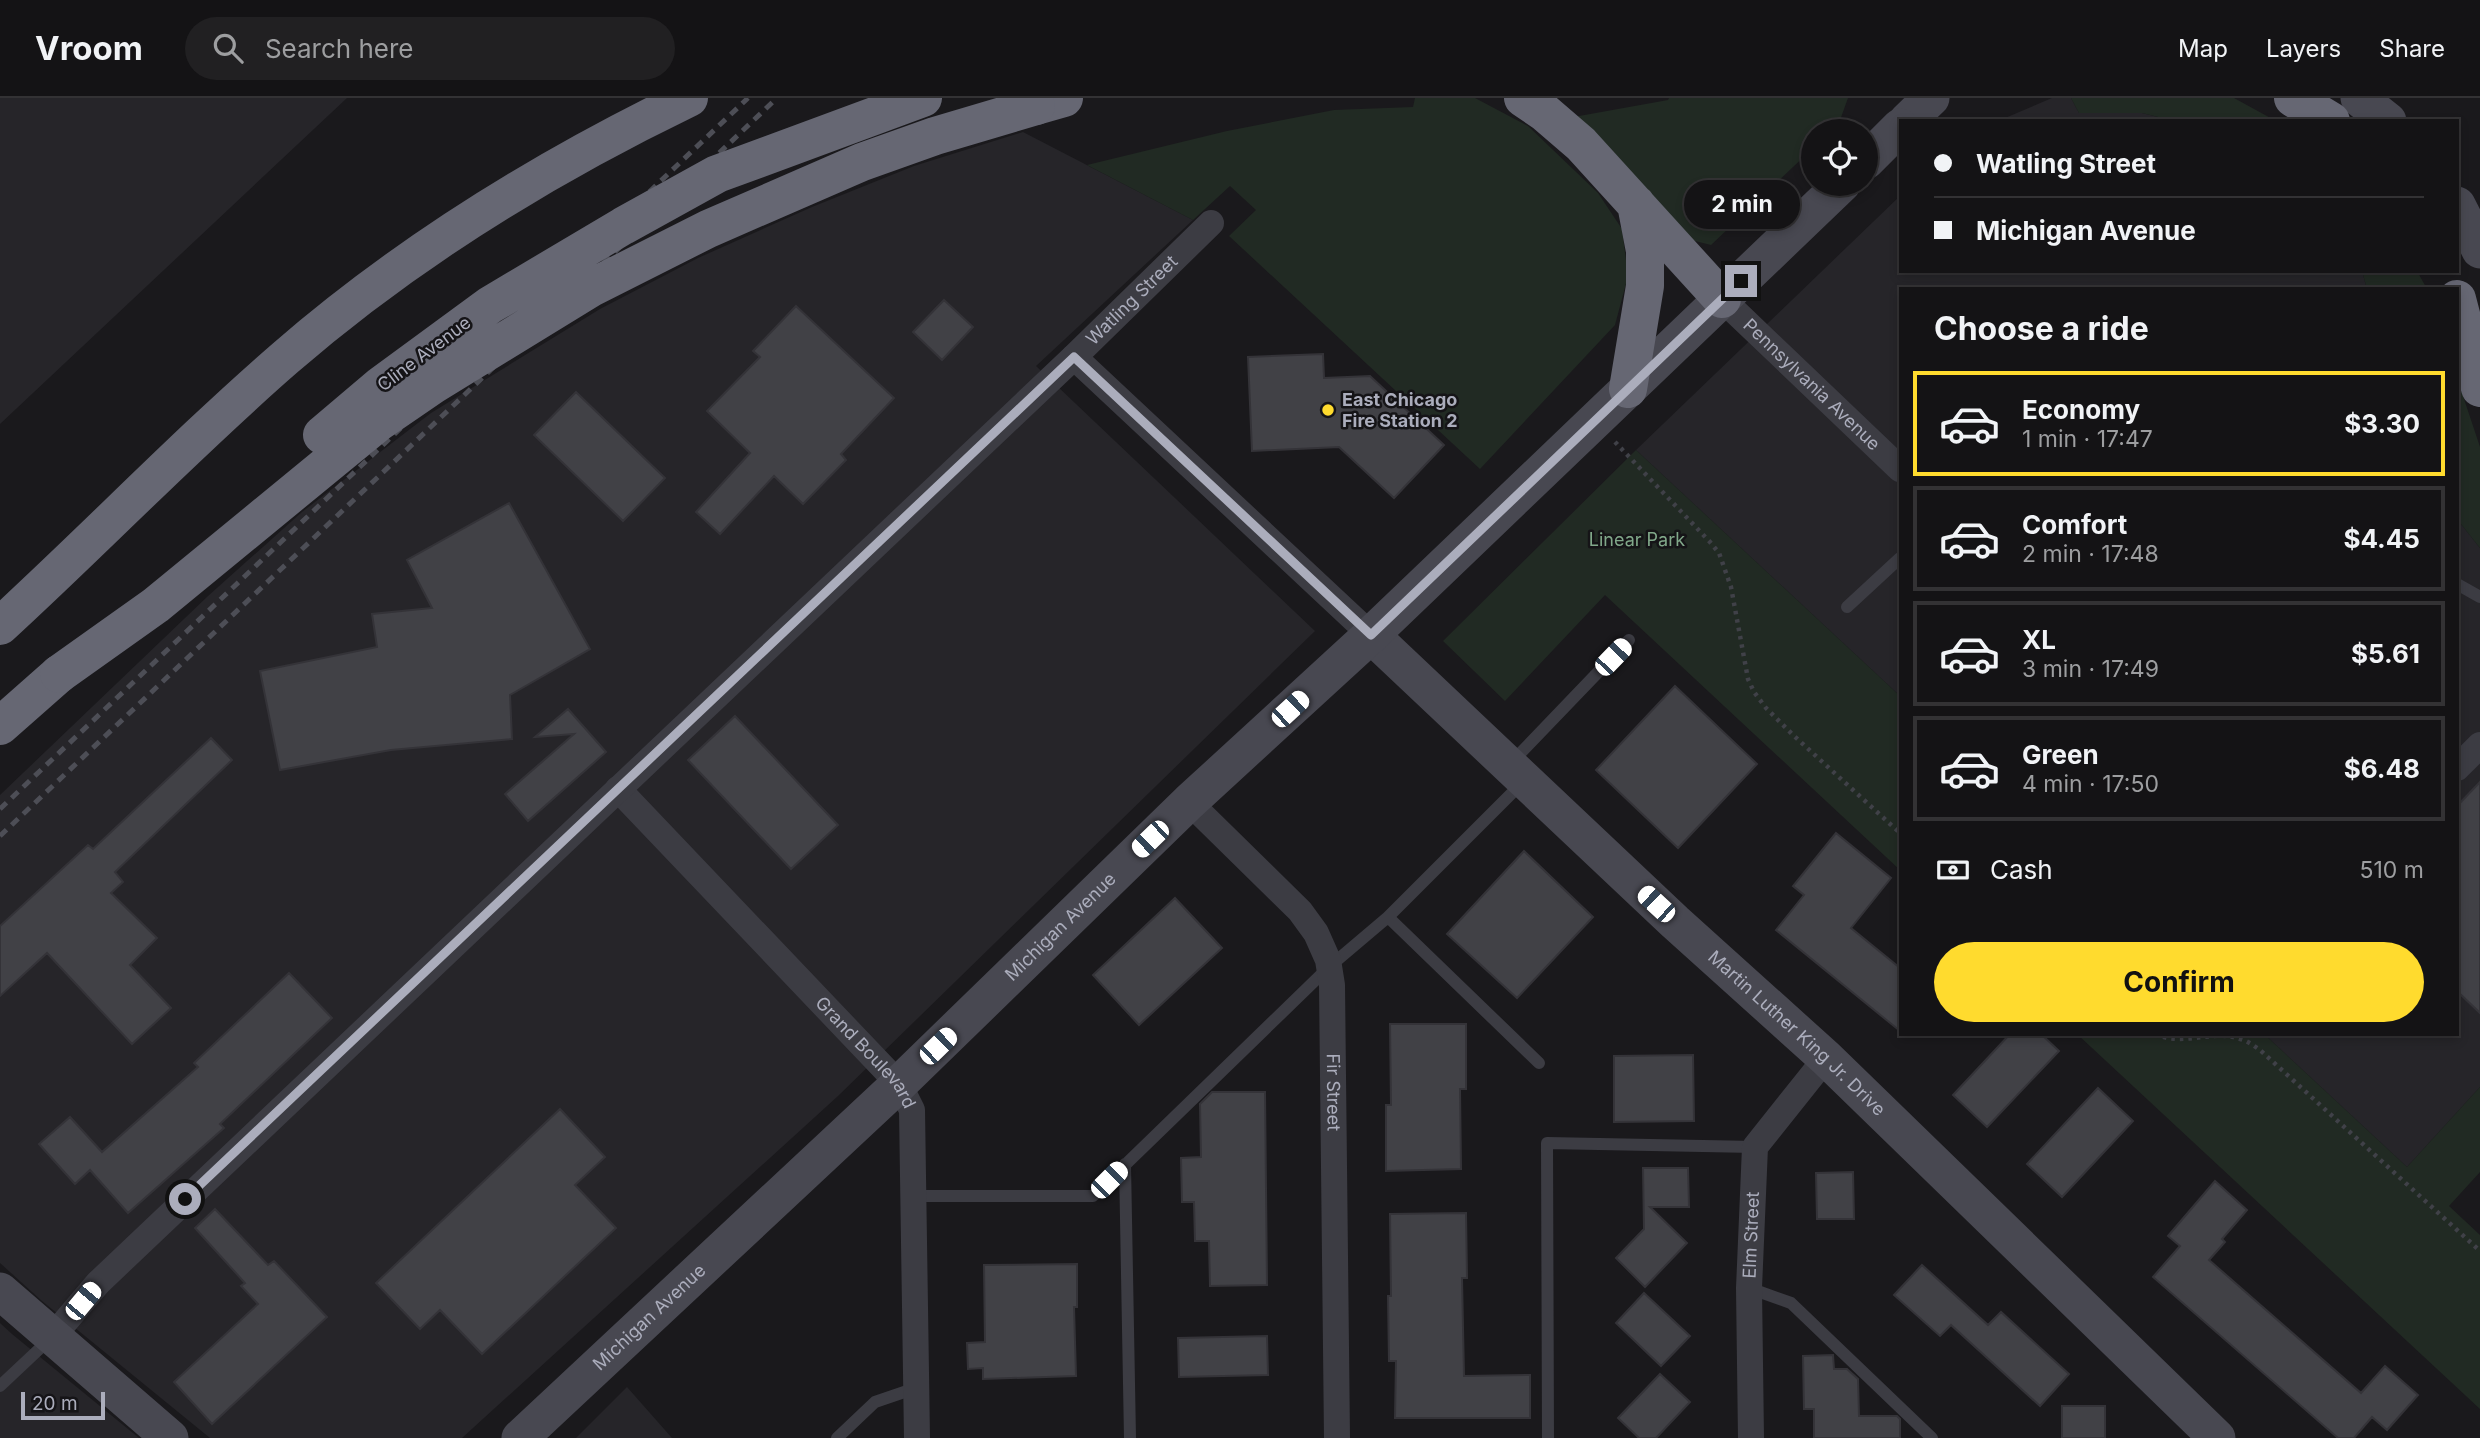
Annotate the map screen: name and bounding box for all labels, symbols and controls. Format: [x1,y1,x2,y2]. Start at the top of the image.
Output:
search box [185,17,675,80]
text: Vroom [35,28,143,68]
icon: search [209,29,247,67]
text: Search here [265,33,414,64]
text: Map [2178,34,2228,63]
text: Layers [2266,34,2341,63]
text: Share [2379,34,2445,63]
map controls [1801,119,1878,196]
button: locate [1801,119,1878,196]
text: Watling Street [1976,148,2156,179]
callout: 2 min [1683,180,1799,228]
text: 2 min [1711,190,1773,218]
text: Michigan Avenue [1976,215,2196,246]
street label: Watling Street [1082,251,1182,349]
route end [1725,265,1757,297]
text: Choose a ride [1934,309,2149,348]
street label: Cline Avenue [373,312,474,395]
street label: Pennsylvania Avenue [1739,314,1885,454]
place label: East Chicago Fire Station 2 [1342,389,1458,431]
icon: car [1938,392,2001,455]
text: Economy [2022,394,2140,425]
marker: East Chicago Fire Station 2 [1320,402,1336,418]
text: $3.30 [2344,408,2420,439]
text: 1 min · 17:47 [2022,425,2153,453]
icon: car [1938,507,2001,570]
text: Comfort [2022,509,2127,540]
text: $4.45 [2343,523,2420,554]
park label: Linear Park [1589,529,1685,550]
text: 2 min · 17:48 [2022,540,2159,568]
icon: car [1938,622,2001,685]
text: XL [2022,624,2056,655]
car [1591,635,1636,679]
text: $5.61 [2351,638,2420,669]
text: 3 min · 17:49 [2022,655,2159,683]
car [1268,687,1313,731]
icon: car [1938,737,2001,800]
text: Green [2022,739,2099,770]
text: $6.48 [2344,753,2420,784]
text: 4 min · 17:50 [2022,770,2159,798]
car [1128,817,1173,861]
icon: cash [1934,851,1972,889]
text: Cash [1990,854,2053,885]
text: 510 m [2360,856,2424,884]
street label: Michigan Avenue [1001,868,1120,985]
car [1634,882,1679,926]
button: Confirm [1934,942,2424,1022]
street label: Martin Luther King Jr. Drive [1704,946,1890,1120]
street label: Grand Boulevard [811,992,920,1112]
car [916,1024,961,1068]
street label: Fir Street [1323,1053,1345,1131]
car [1087,1158,1132,1202]
route start [169,1183,201,1215]
street label: Elm Street [1738,1191,1763,1279]
street label: Michigan Avenue [588,1259,710,1374]
car [62,1278,105,1324]
scale bar [21,1389,105,1421]
text: 20 m [32,1392,78,1415]

